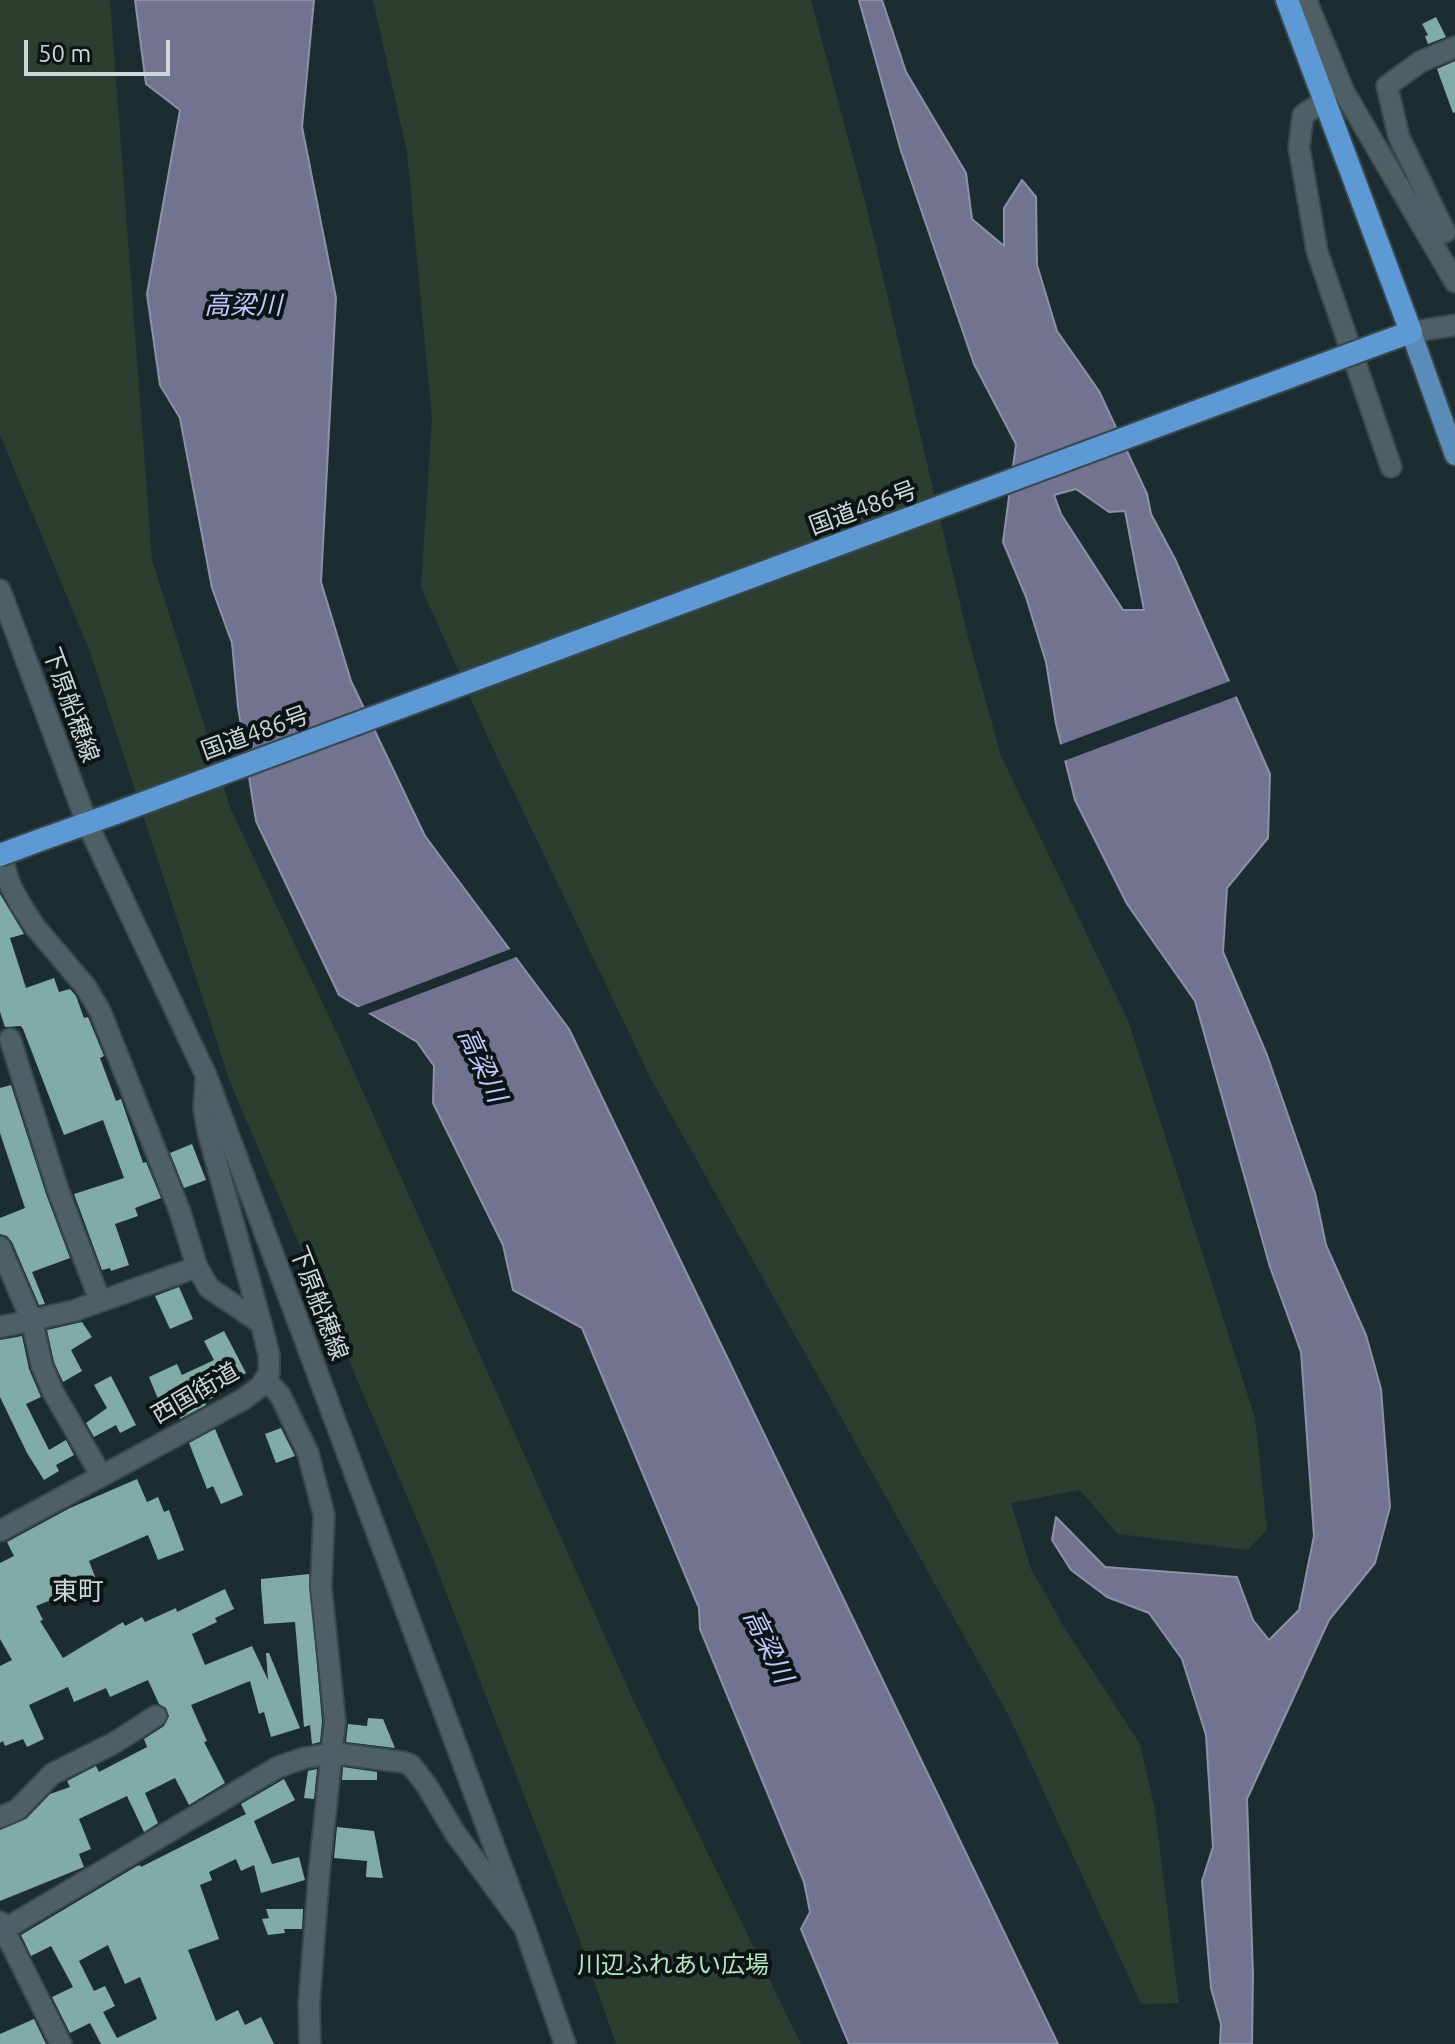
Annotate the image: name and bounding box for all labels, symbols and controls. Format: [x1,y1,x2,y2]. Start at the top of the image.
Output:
scale bar [28,24,174,74]
text: 50 m [38,40,91,67]
water label: 高梁川 [204,289,282,321]
street label: 国道486号 [805,475,921,541]
street label: 下原船穂線 [37,644,105,766]
street label: 国道486号 [197,700,313,766]
water label: 高梁川 [451,1023,513,1107]
street label: 下原船穂線 [284,1242,354,1364]
street label: 西国街道 [146,1357,244,1429]
district label: 東町 [52,1575,104,1607]
water label: 高梁川 [737,1604,799,1688]
park label: 川辺ふれあい広場 [577,1951,769,1979]

